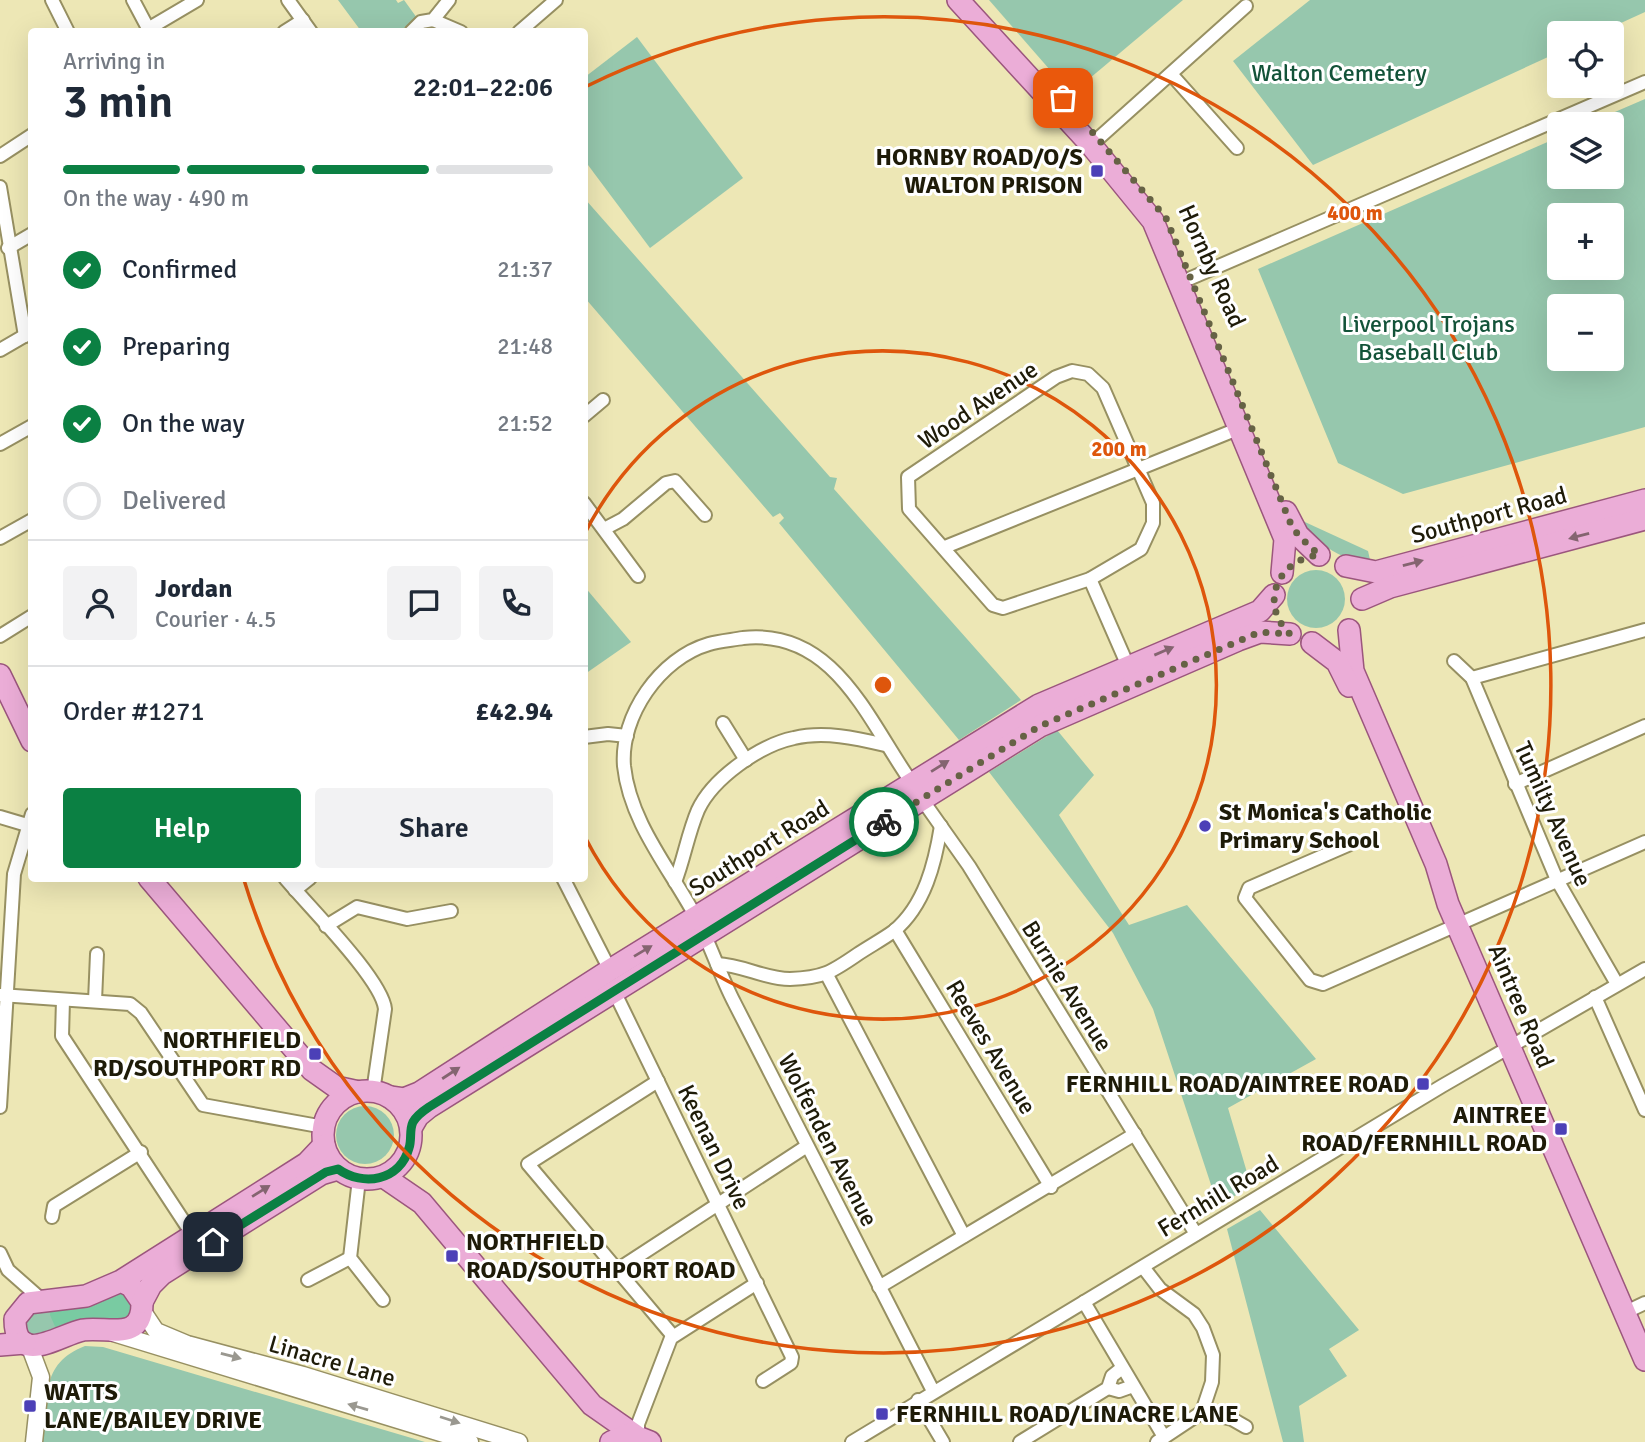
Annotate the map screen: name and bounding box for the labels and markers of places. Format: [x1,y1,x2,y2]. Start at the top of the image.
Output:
pin [1033,68,1093,128]
place label: HORNBY ROAD/O/S WALTON PRISON [876,142,1083,200]
marker: HORNBY ROAD/O/S WALTON PRISON [1089,163,1105,179]
centre of rings [871,673,895,697]
place label: St Monica's Catholic Primary School [1219,797,1432,855]
marker: St Monica's Catholic Primary School [1197,818,1213,834]
place label: NORTHFIELD RD/SOUTHPORT RD [93,1025,301,1083]
marker: NORTHFIELD RD/SOUTHPORT RD [307,1046,323,1062]
place label: FERNHILL ROAD/AINTREE ROAD [1066,1069,1409,1099]
marker: FERNHILL ROAD/AINTREE ROAD [1415,1076,1431,1092]
place label: AINTREE ROAD/FERNHILL ROAD [1301,1100,1547,1158]
marker: AINTREE ROAD/FERNHILL ROAD [1553,1121,1569,1137]
pin [183,1212,243,1272]
place label: NORTHFIELD ROAD/SOUTHPORT ROAD [466,1227,735,1285]
marker: NORTHFIELD ROAD/SOUTHPORT ROAD [444,1248,460,1264]
place label: WATTS LANE/BAILEY DRIVE [44,1377,262,1435]
marker: WATTS LANE/BAILEY DRIVE [22,1398,38,1414]
place label: FERNHILL ROAD/LINACRE LANE [896,1399,1239,1429]
marker: FERNHILL ROAD/LINACRE LANE [874,1406,890,1422]

